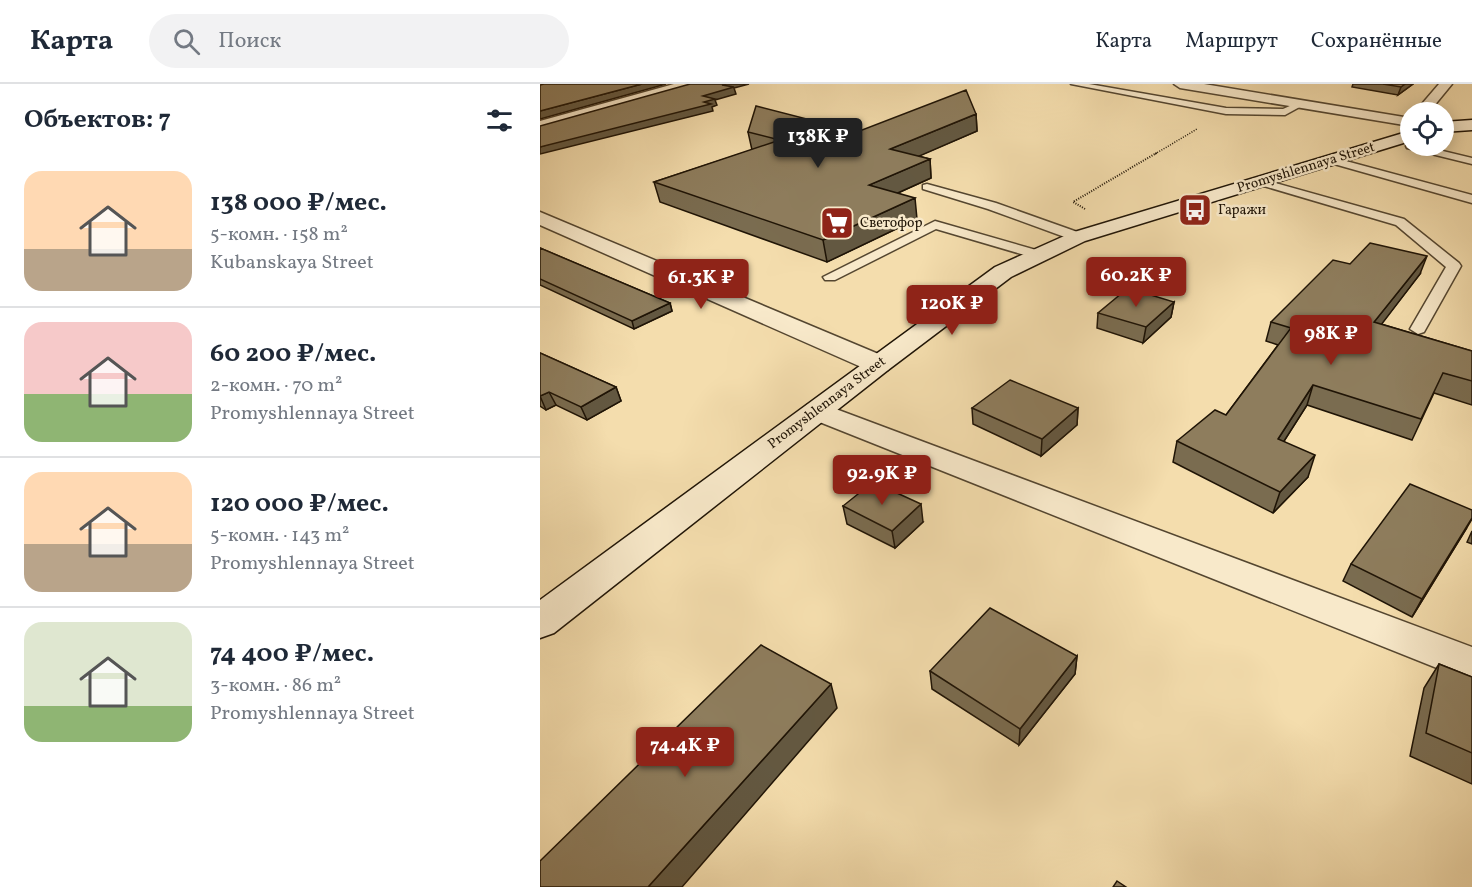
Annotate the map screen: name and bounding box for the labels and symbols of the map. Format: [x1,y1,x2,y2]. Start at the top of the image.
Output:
pin: 138K ₽ [769,118,867,169]
street label: Promyshlennaya Street [1235,138,1377,198]
bus stop icon: Гаражи [1177,192,1213,228]
place label: Гаражи [1218,201,1267,220]
supermarket icon: Светофор [819,205,855,241]
place label: Светофор [860,214,923,233]
pin: 60.2K ₽ [1081,257,1191,308]
pin: 61.3K ₽ [646,259,756,310]
pin: 120K ₽ [903,285,1001,336]
pin: 98K ₽ [1289,315,1373,366]
street label: Promyshlennaya Street [764,352,890,454]
pin: 92.9K ₽ [827,455,937,506]
pin: 74.4K ₽ [630,727,740,778]

